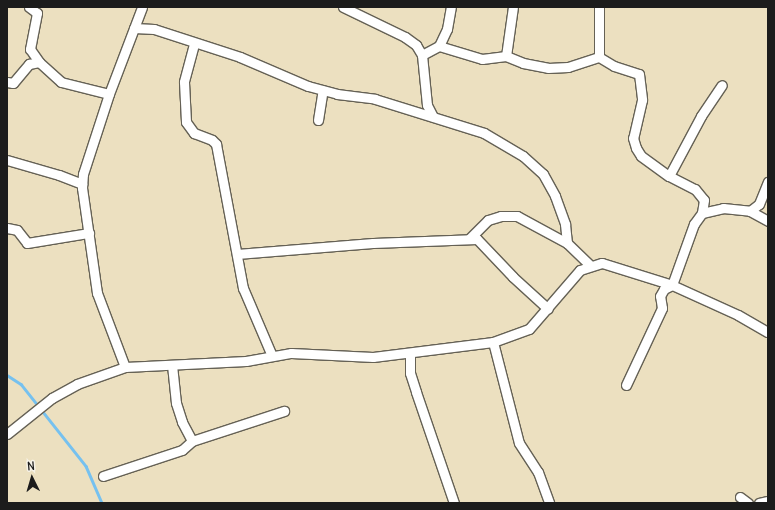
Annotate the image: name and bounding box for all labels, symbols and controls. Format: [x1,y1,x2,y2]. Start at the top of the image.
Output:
north arrow [12,458,52,498]
text: N [27,459,35,473]

